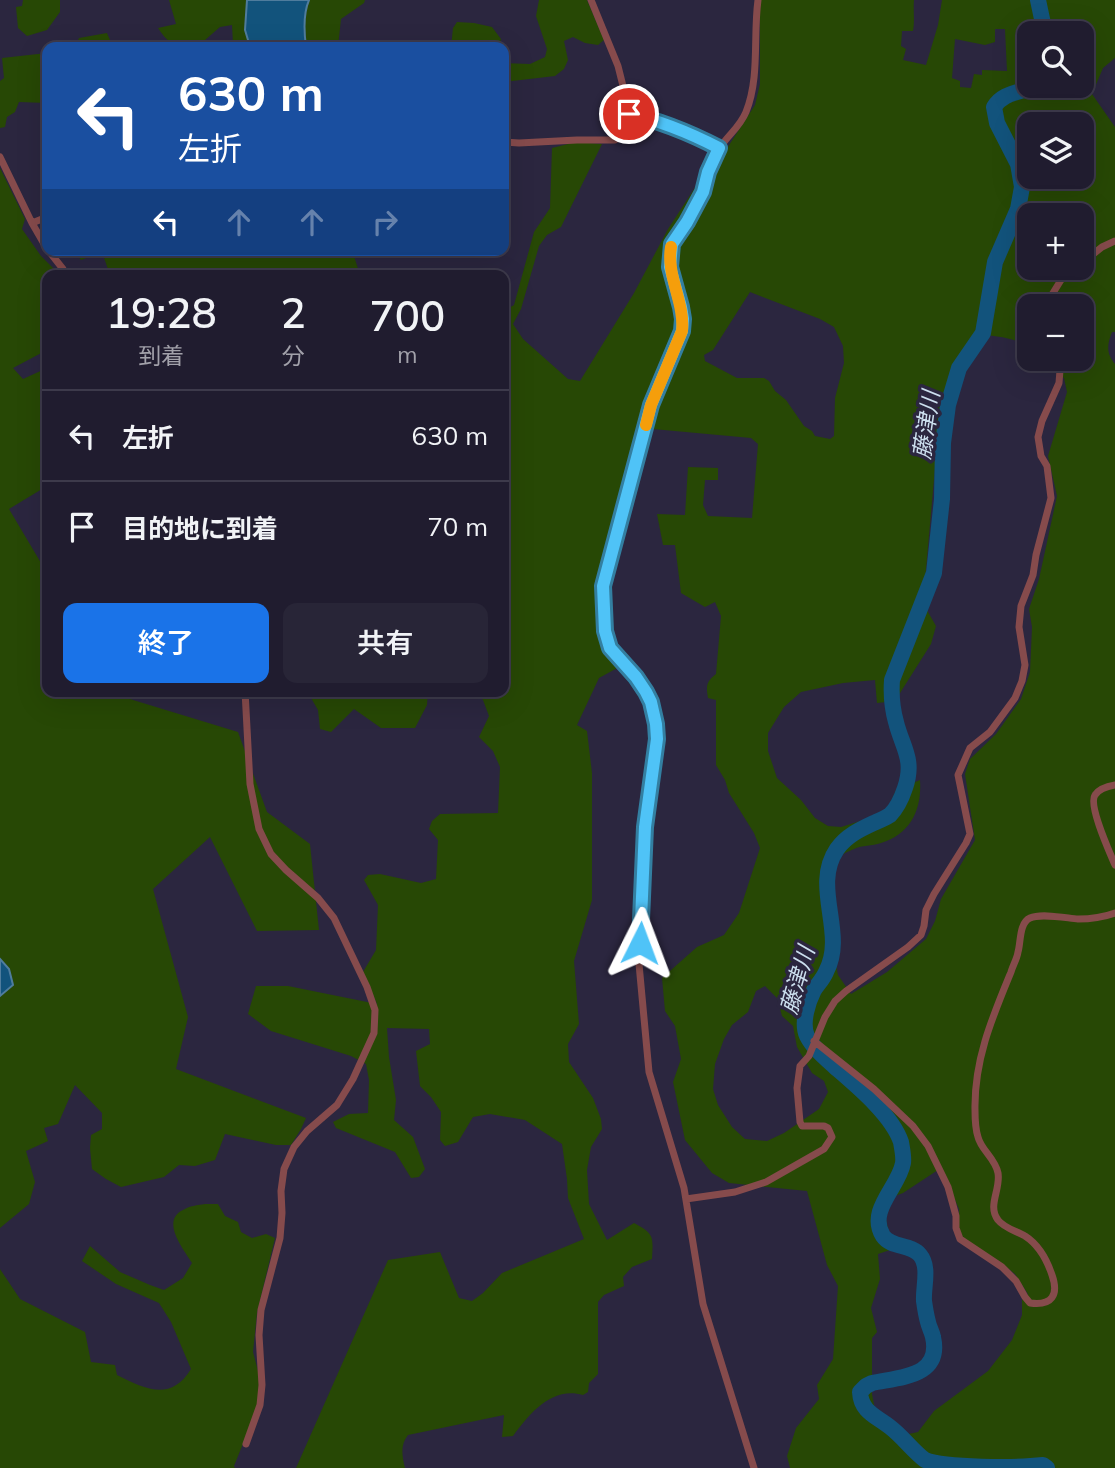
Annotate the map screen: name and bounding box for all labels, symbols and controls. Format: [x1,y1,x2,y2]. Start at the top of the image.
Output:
map controls [1017,21,1094,371]
button: search [1017,21,1094,98]
text: 630 m [178,62,324,123]
icon: left [63,70,154,161]
pin [599,84,659,144]
icon: arrive [610,95,648,133]
button: layers [1017,112,1094,189]
text: 左折 [178,128,242,168]
icon: left [147,203,185,241]
icon: ahead [220,203,258,241]
icon: ahead [293,203,331,241]
icon: right [366,203,404,241]
button: + [1017,203,1094,280]
text: 19:28 [106,286,217,339]
text: 2 [280,286,306,339]
text: 700 [370,289,445,342]
button: − [1017,294,1094,371]
text: m [397,340,417,369]
text: 到着 [138,341,184,370]
text: 分 [282,341,305,370]
water label: 藤津川 [907,386,946,461]
icon: left [63,417,101,455]
text: 630 m [412,419,488,452]
text: 左折 [122,421,174,454]
icon: arrive [63,508,101,546]
text: 70 m [427,510,488,543]
text: 目的地に到着 [122,512,278,545]
button: 終了 [63,603,269,683]
button: 共有 [283,603,488,683]
position arrow [603,906,677,980]
water label: 藤津川 [774,940,821,1017]

